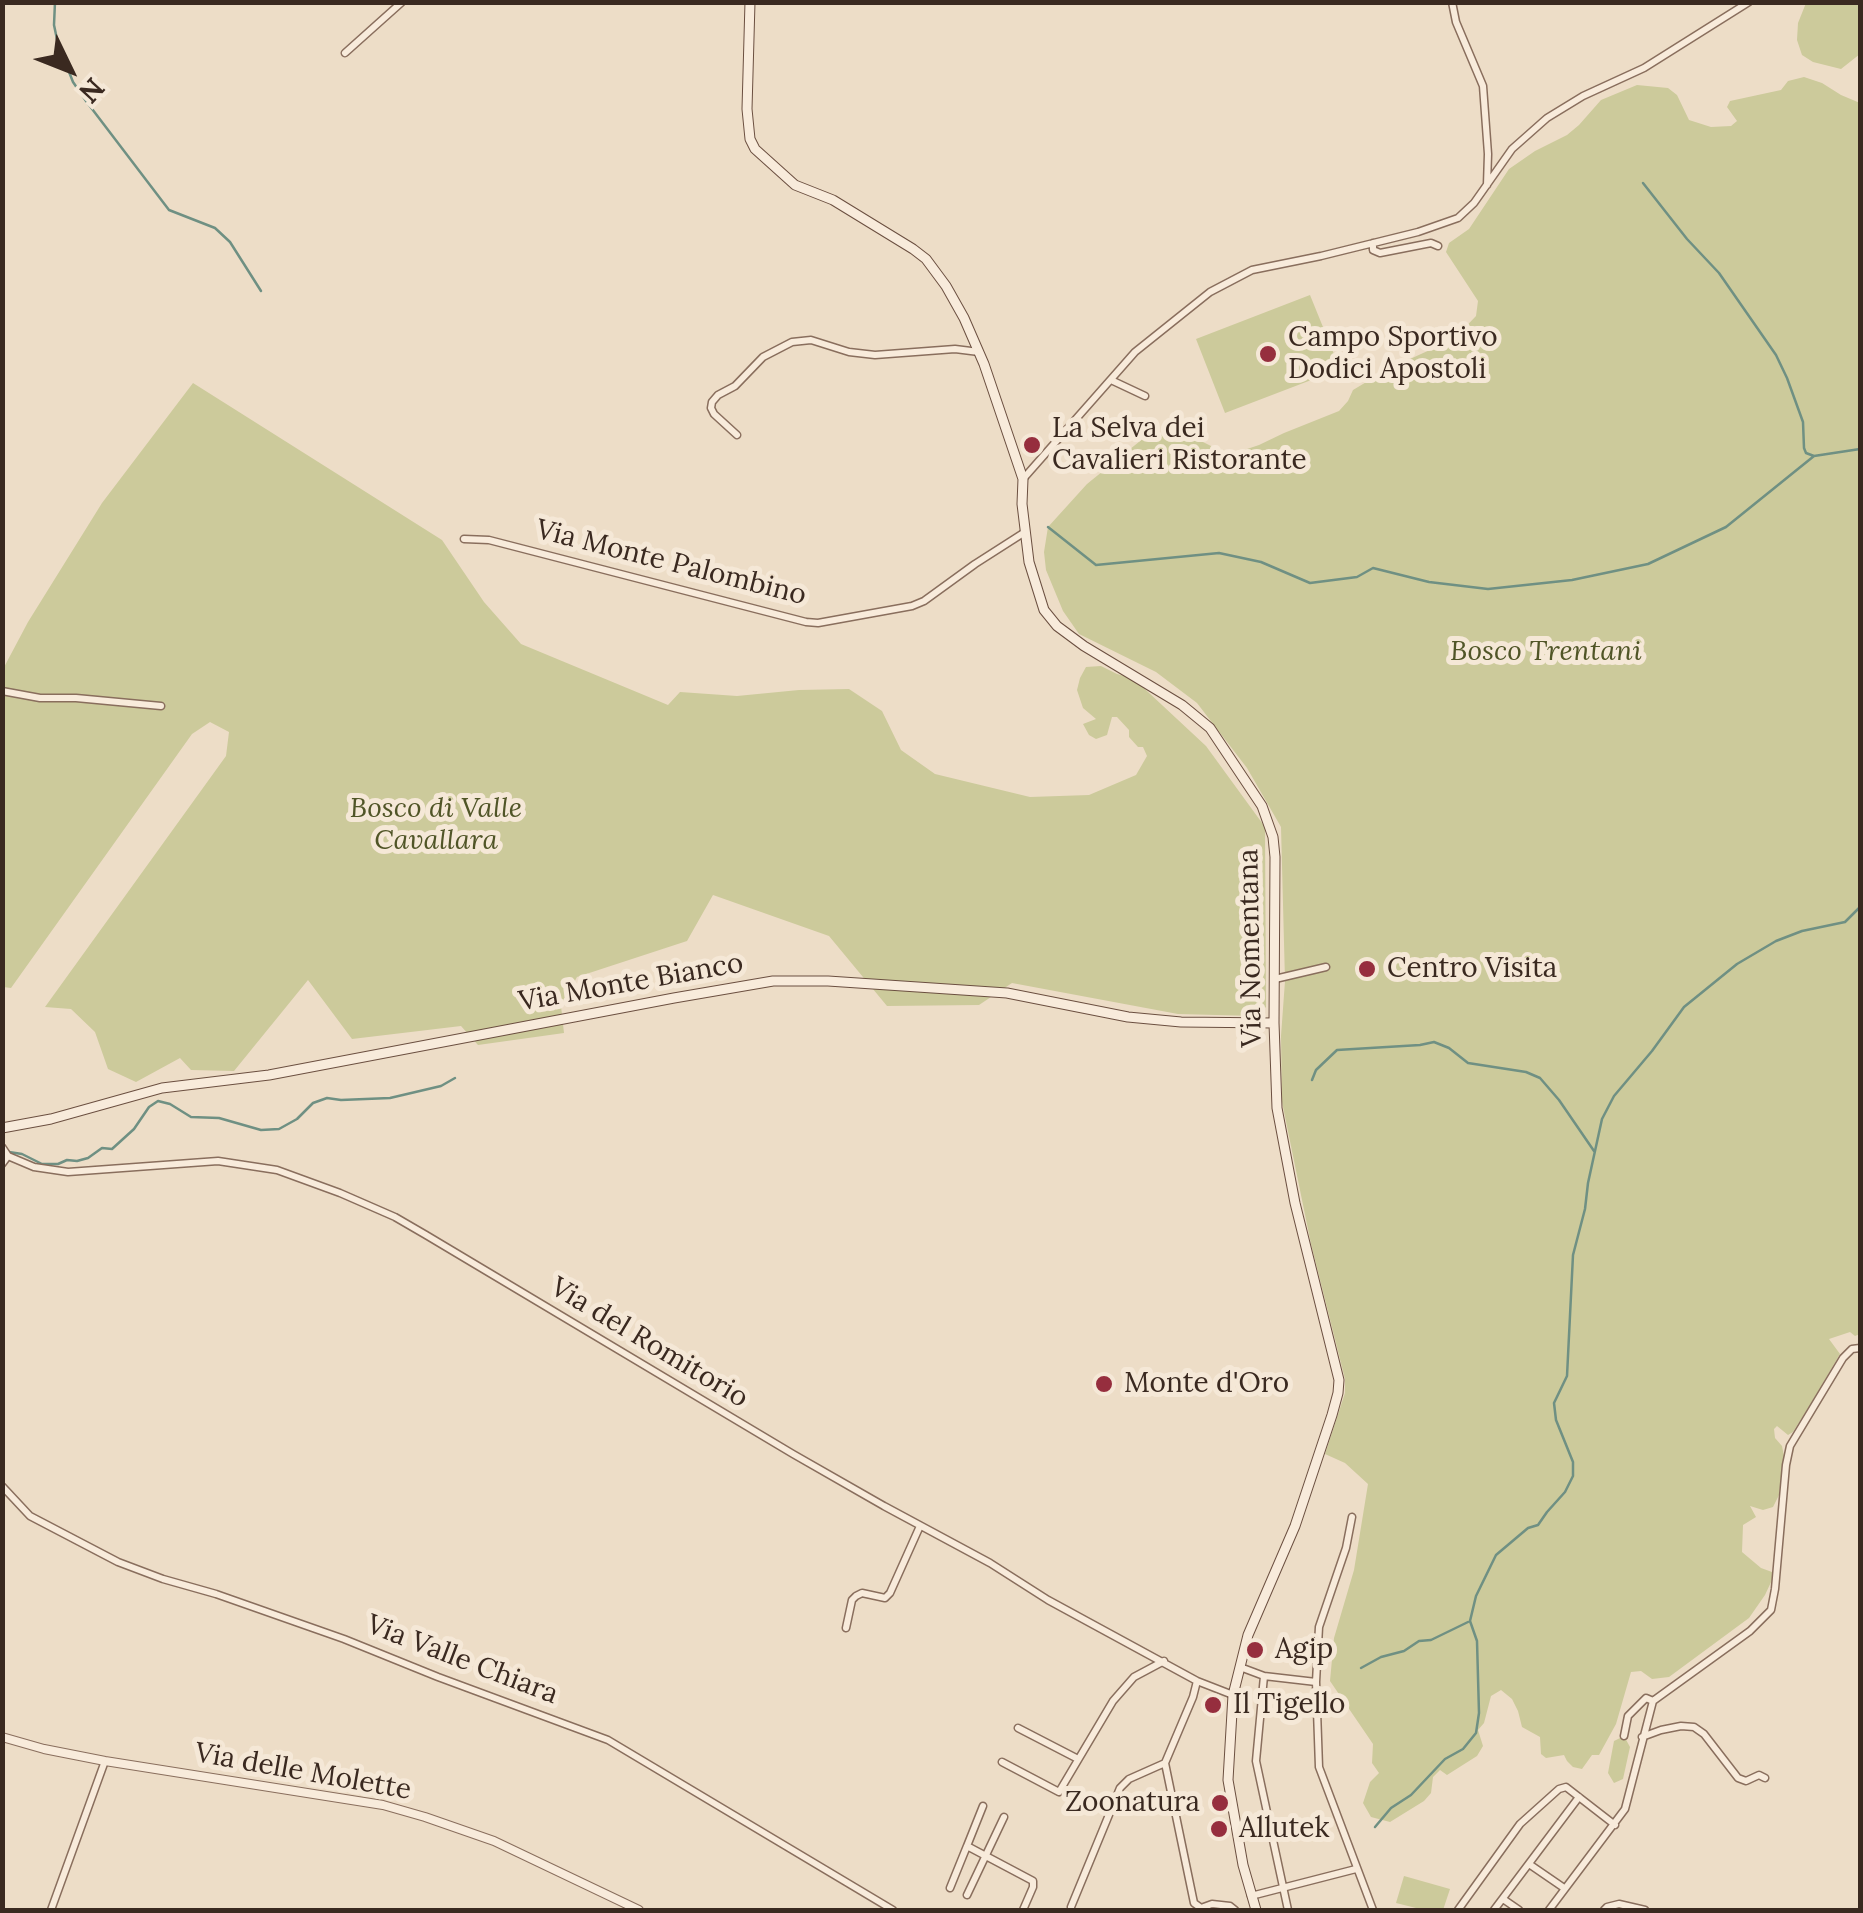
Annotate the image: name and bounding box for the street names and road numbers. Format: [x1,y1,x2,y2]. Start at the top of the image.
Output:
street label: Via Monte Palombino [532,513,810,613]
street label: Via Nomentana [1232,848,1270,1048]
street label: Via Monte Bianco [516,947,746,1019]
street label: Via del Romitorio [544,1271,754,1415]
street label: Via Valle Chiara [361,1608,563,1712]
street label: Via delle Molette [192,1736,414,1808]

